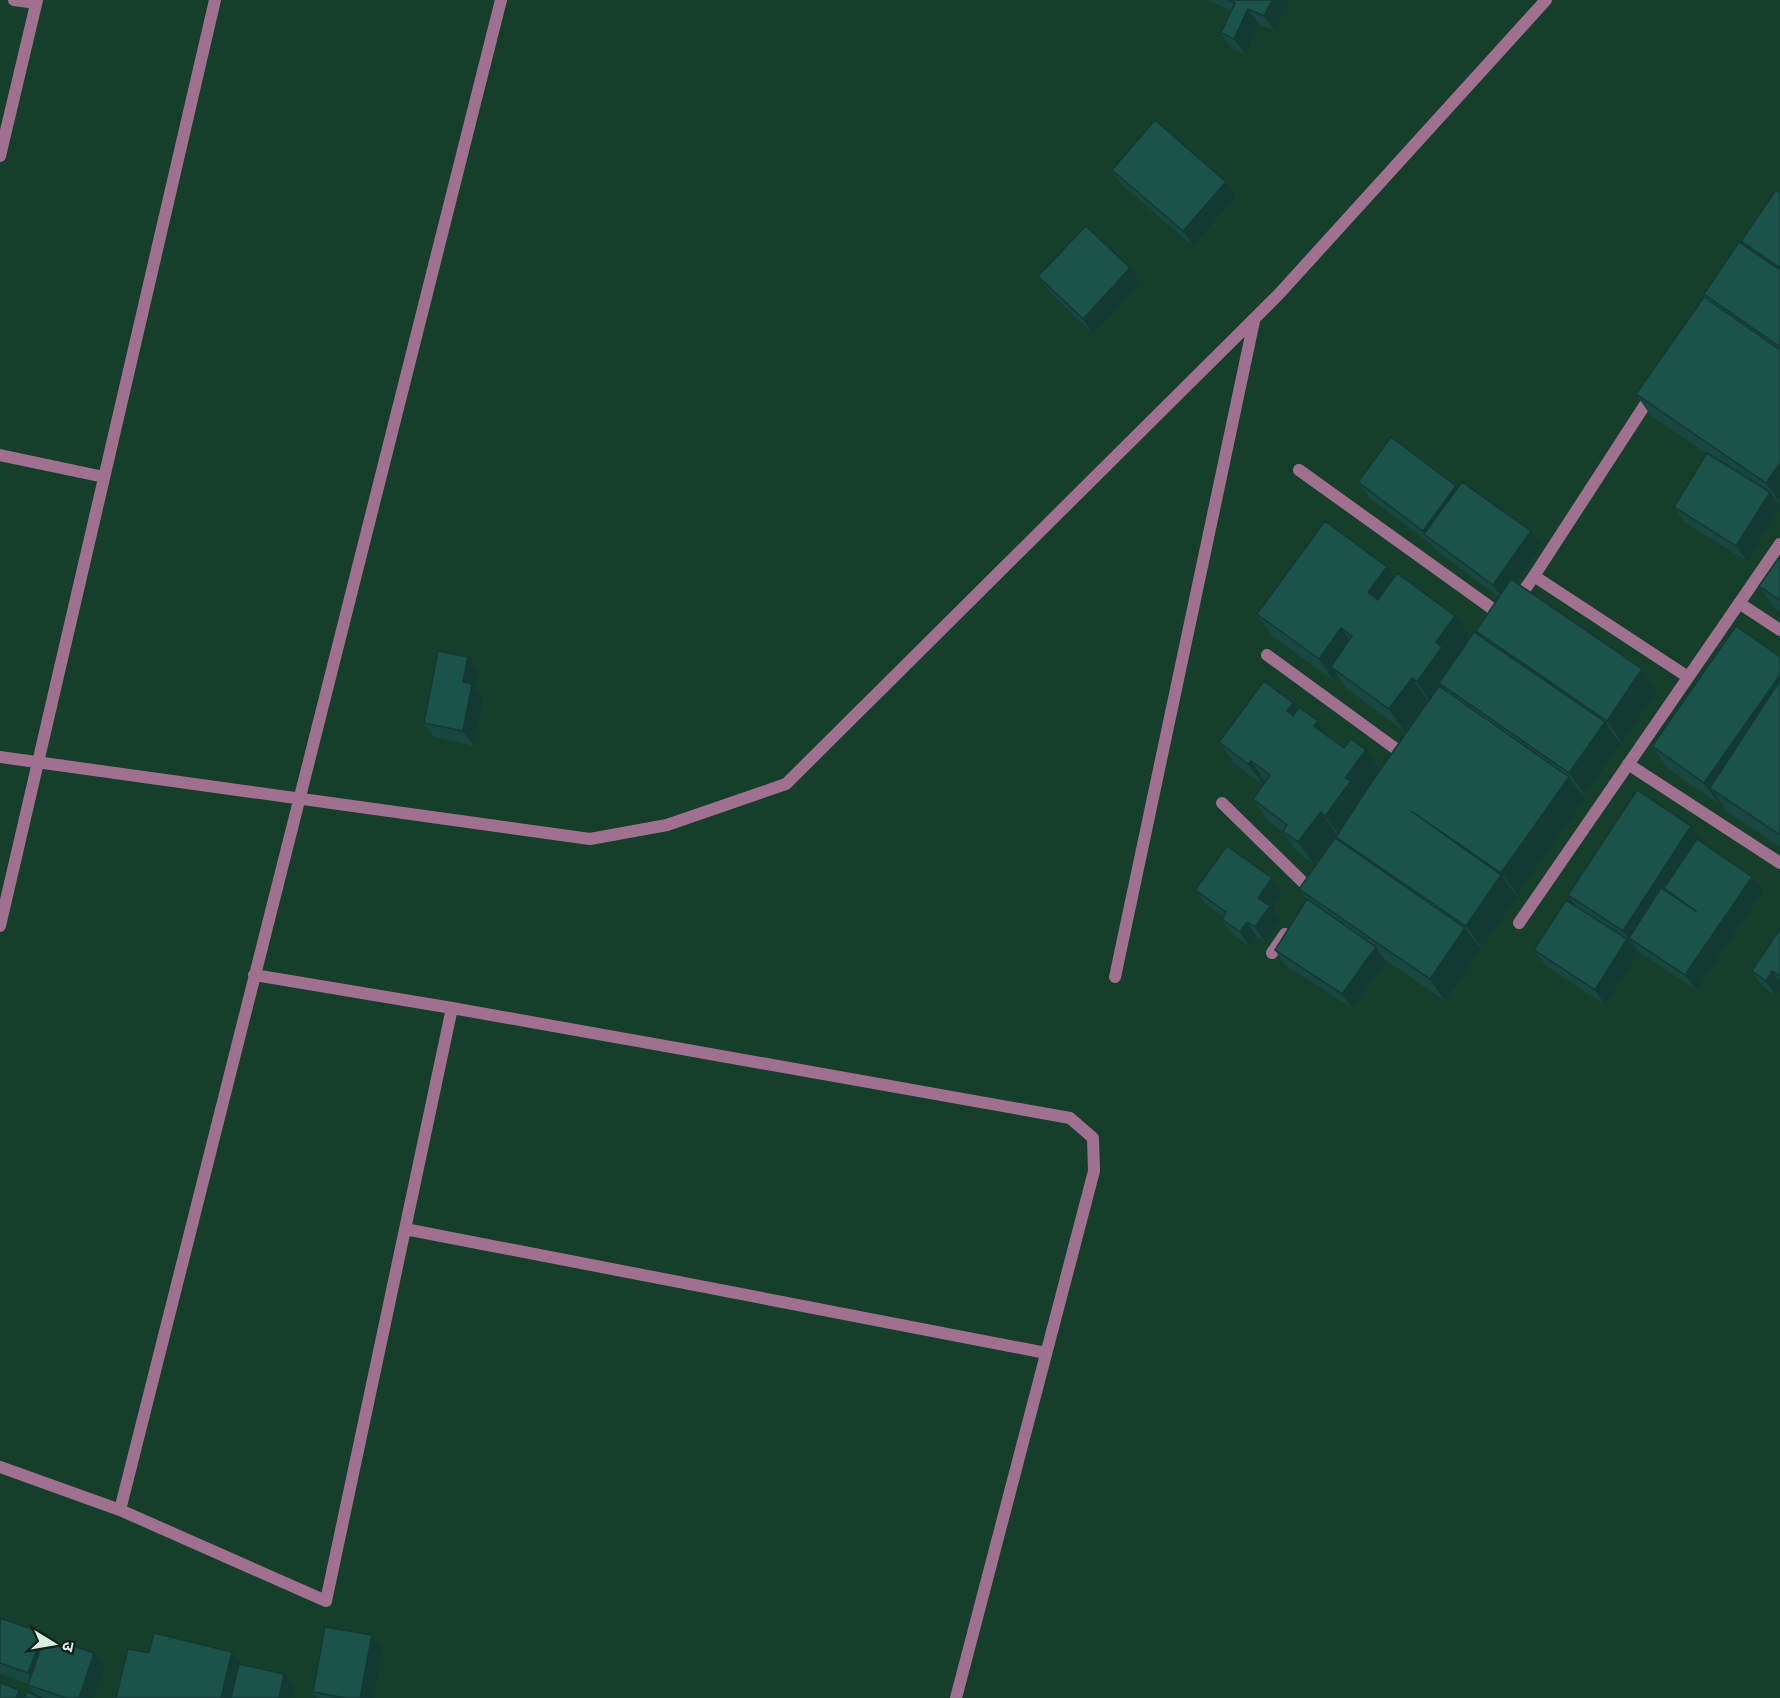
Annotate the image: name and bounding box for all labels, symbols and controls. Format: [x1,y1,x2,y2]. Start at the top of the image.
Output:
north arrow [24,1614,84,1674]
text: उ [58,1640,79,1654]

